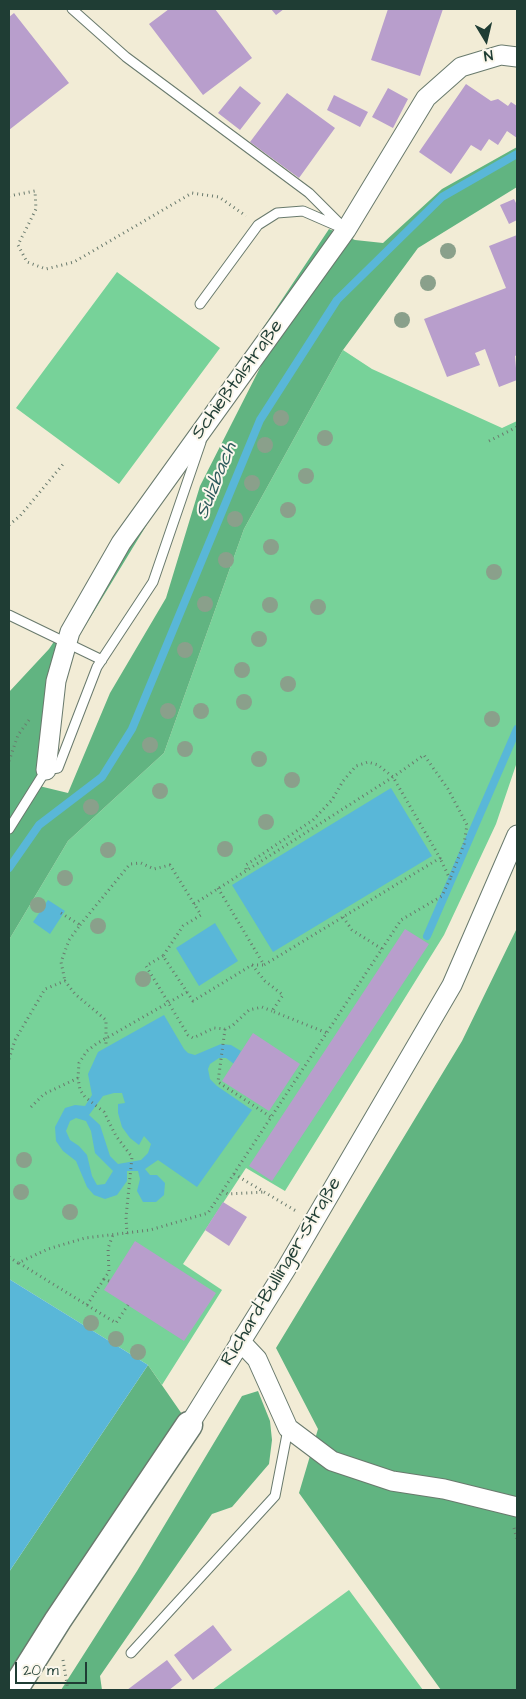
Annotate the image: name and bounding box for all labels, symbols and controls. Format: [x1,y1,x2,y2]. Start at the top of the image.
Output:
north arrow [461,15,511,65]
text: N [482,44,494,65]
street label: Schießtalstraße [187,316,289,444]
water label: Sulzbach [191,439,243,523]
street label: Richard-Bullinger-Straße [217,1174,347,1370]
scale bar [18,1652,90,1684]
text: 20 m [23,1660,59,1681]

